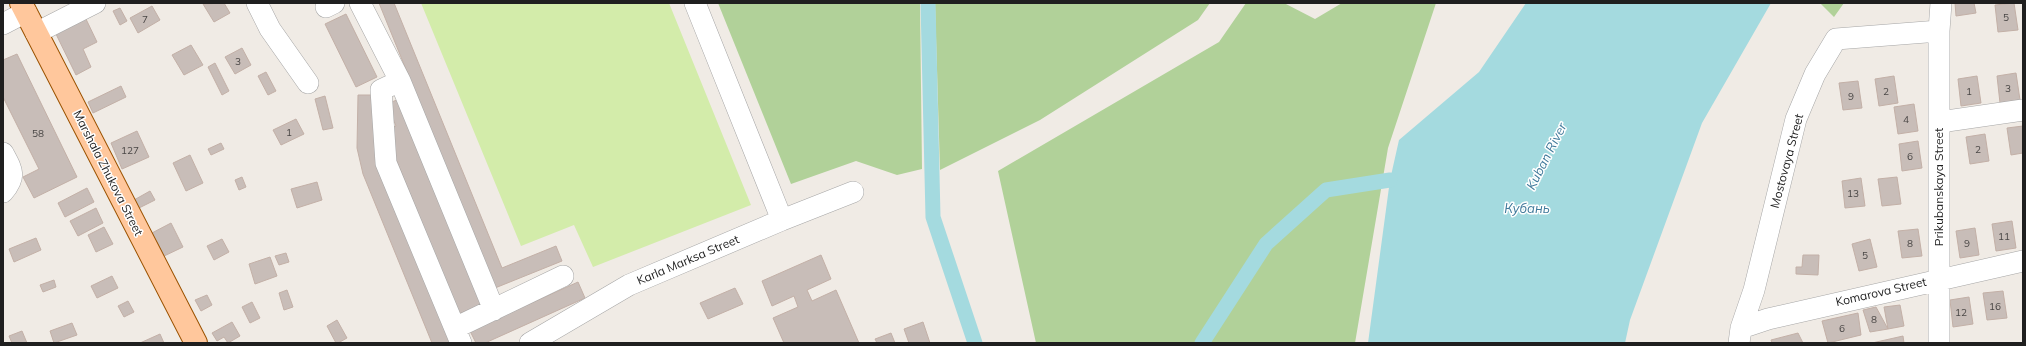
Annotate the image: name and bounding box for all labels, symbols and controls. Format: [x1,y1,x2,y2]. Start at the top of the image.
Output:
house number: 5 [2003,11,2009,24]
house number: 7 [142,13,148,26]
house number: 3 [235,55,241,68]
house number: 3 [2005,82,2011,95]
house number: 2 [1883,85,1889,98]
house number: 1 [1966,85,1972,98]
house number: 9 [1848,90,1854,103]
street label: Marshala Zhukova Street [70,108,147,238]
street label: Mostovaya Street [1767,112,1806,210]
house number: 4 [1903,113,1909,126]
water label: Kuban River [1522,119,1570,192]
house number: 1 [286,126,292,139]
house number: 58 [32,127,44,140]
street label: Prikubanskaya Street [1931,128,1946,246]
house number: 2 [1975,143,1981,156]
house number: 127 [121,144,139,157]
house number: 6 [1907,150,1913,163]
house number: 13 [1847,187,1859,200]
water label: Кубань [1504,200,1550,216]
house number: 11 [1998,230,2010,243]
street label: Karla Marksa Street [634,231,741,288]
house number: 8 [1907,237,1913,250]
house number: 9 [1964,237,1970,250]
house number: 5 [1862,249,1868,262]
street label: Komarova Street [1834,274,1928,309]
house number: 16 [1989,300,2001,313]
house number: 12 [1955,306,1967,319]
house number: 8 [1871,313,1877,326]
house number: 6 [1839,322,1845,335]

